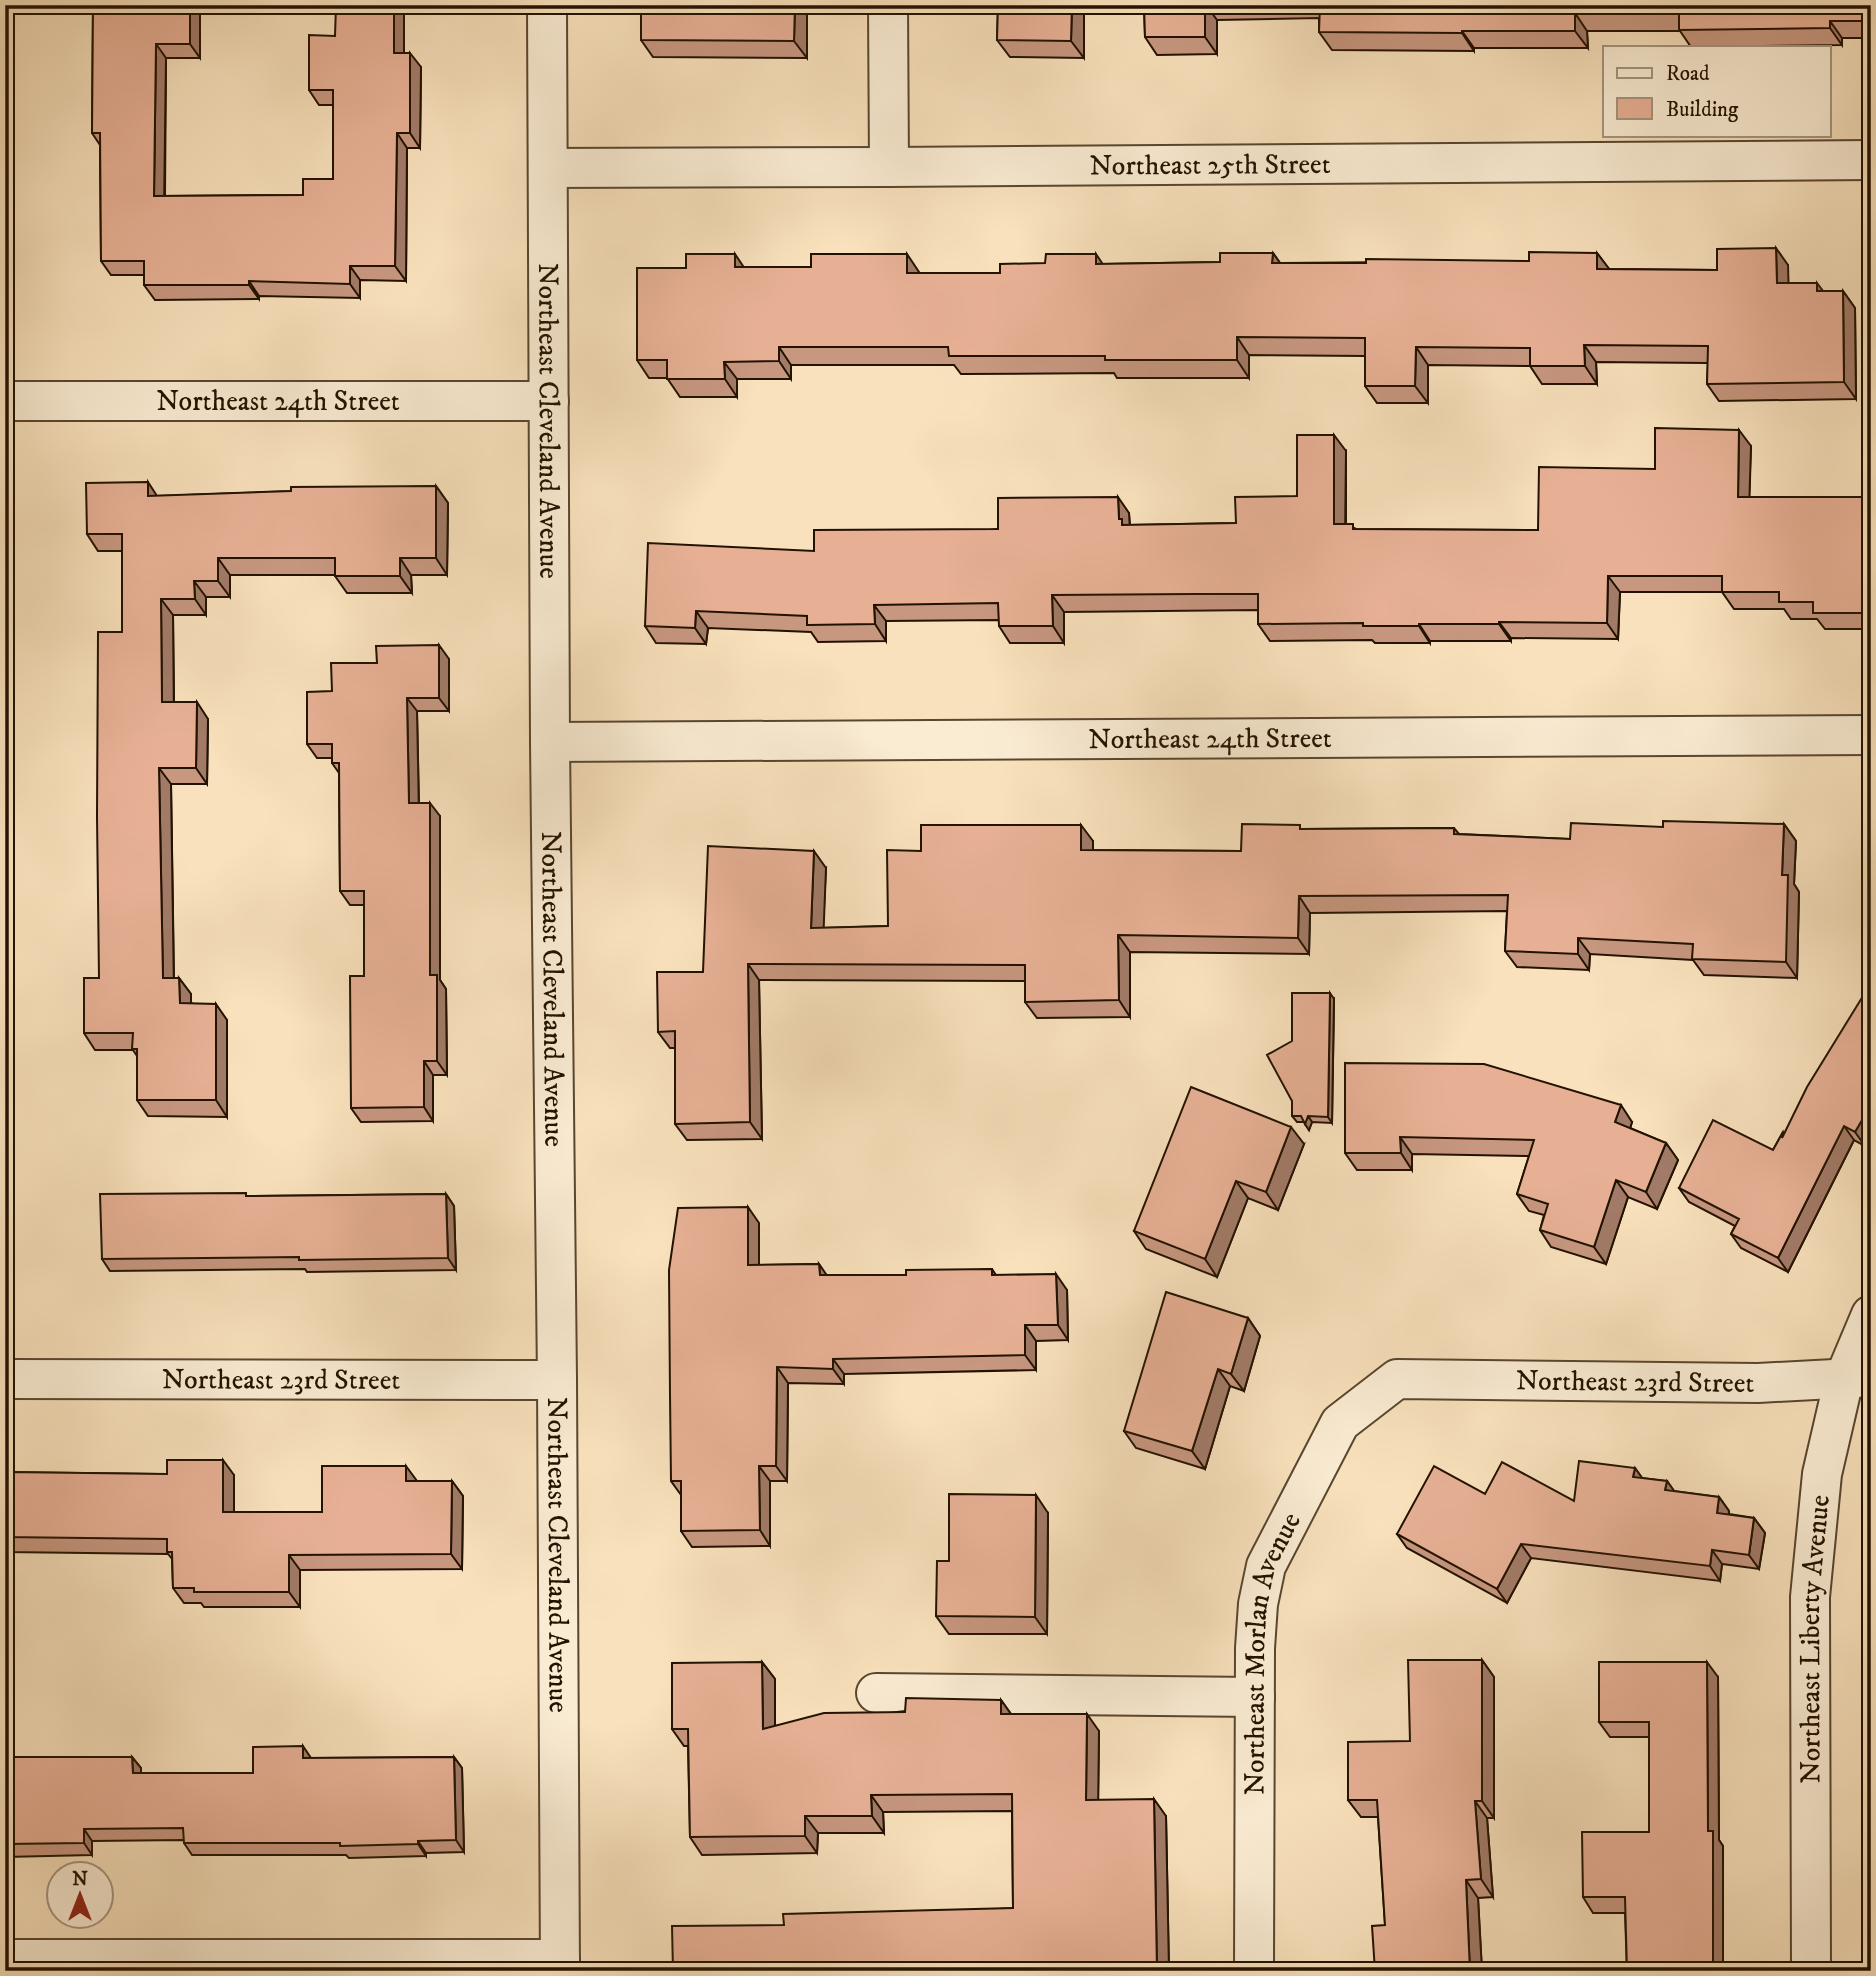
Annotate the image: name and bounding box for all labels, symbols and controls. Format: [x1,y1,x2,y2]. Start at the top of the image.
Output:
legend [1603,46,1830,136]
text: Road [1666,61,1710,87]
text: Building [1666,97,1739,123]
street label: Northeast 25th Street [1089,146,1331,183]
street label: Northeast Cleveland Avenue [531,263,567,579]
street label: Northeast 24th Street [156,384,400,419]
street label: Northeast 24th Street [1088,720,1332,757]
street label: Northeast Cleveland Avenue [533,831,572,1147]
street label: Northeast 23rd Street [162,1362,400,1397]
street label: Northeast 23rd Street [1516,1363,1755,1400]
street label: Northeast Cleveland Avenue [540,1397,576,1713]
street label: Northeast Liberty Avenue [1792,1493,1837,1784]
street label: Northeast Morlan Avenue [1237,1506,1308,1795]
north arrow [46,1860,116,1930]
text: N [72,1868,88,1891]

